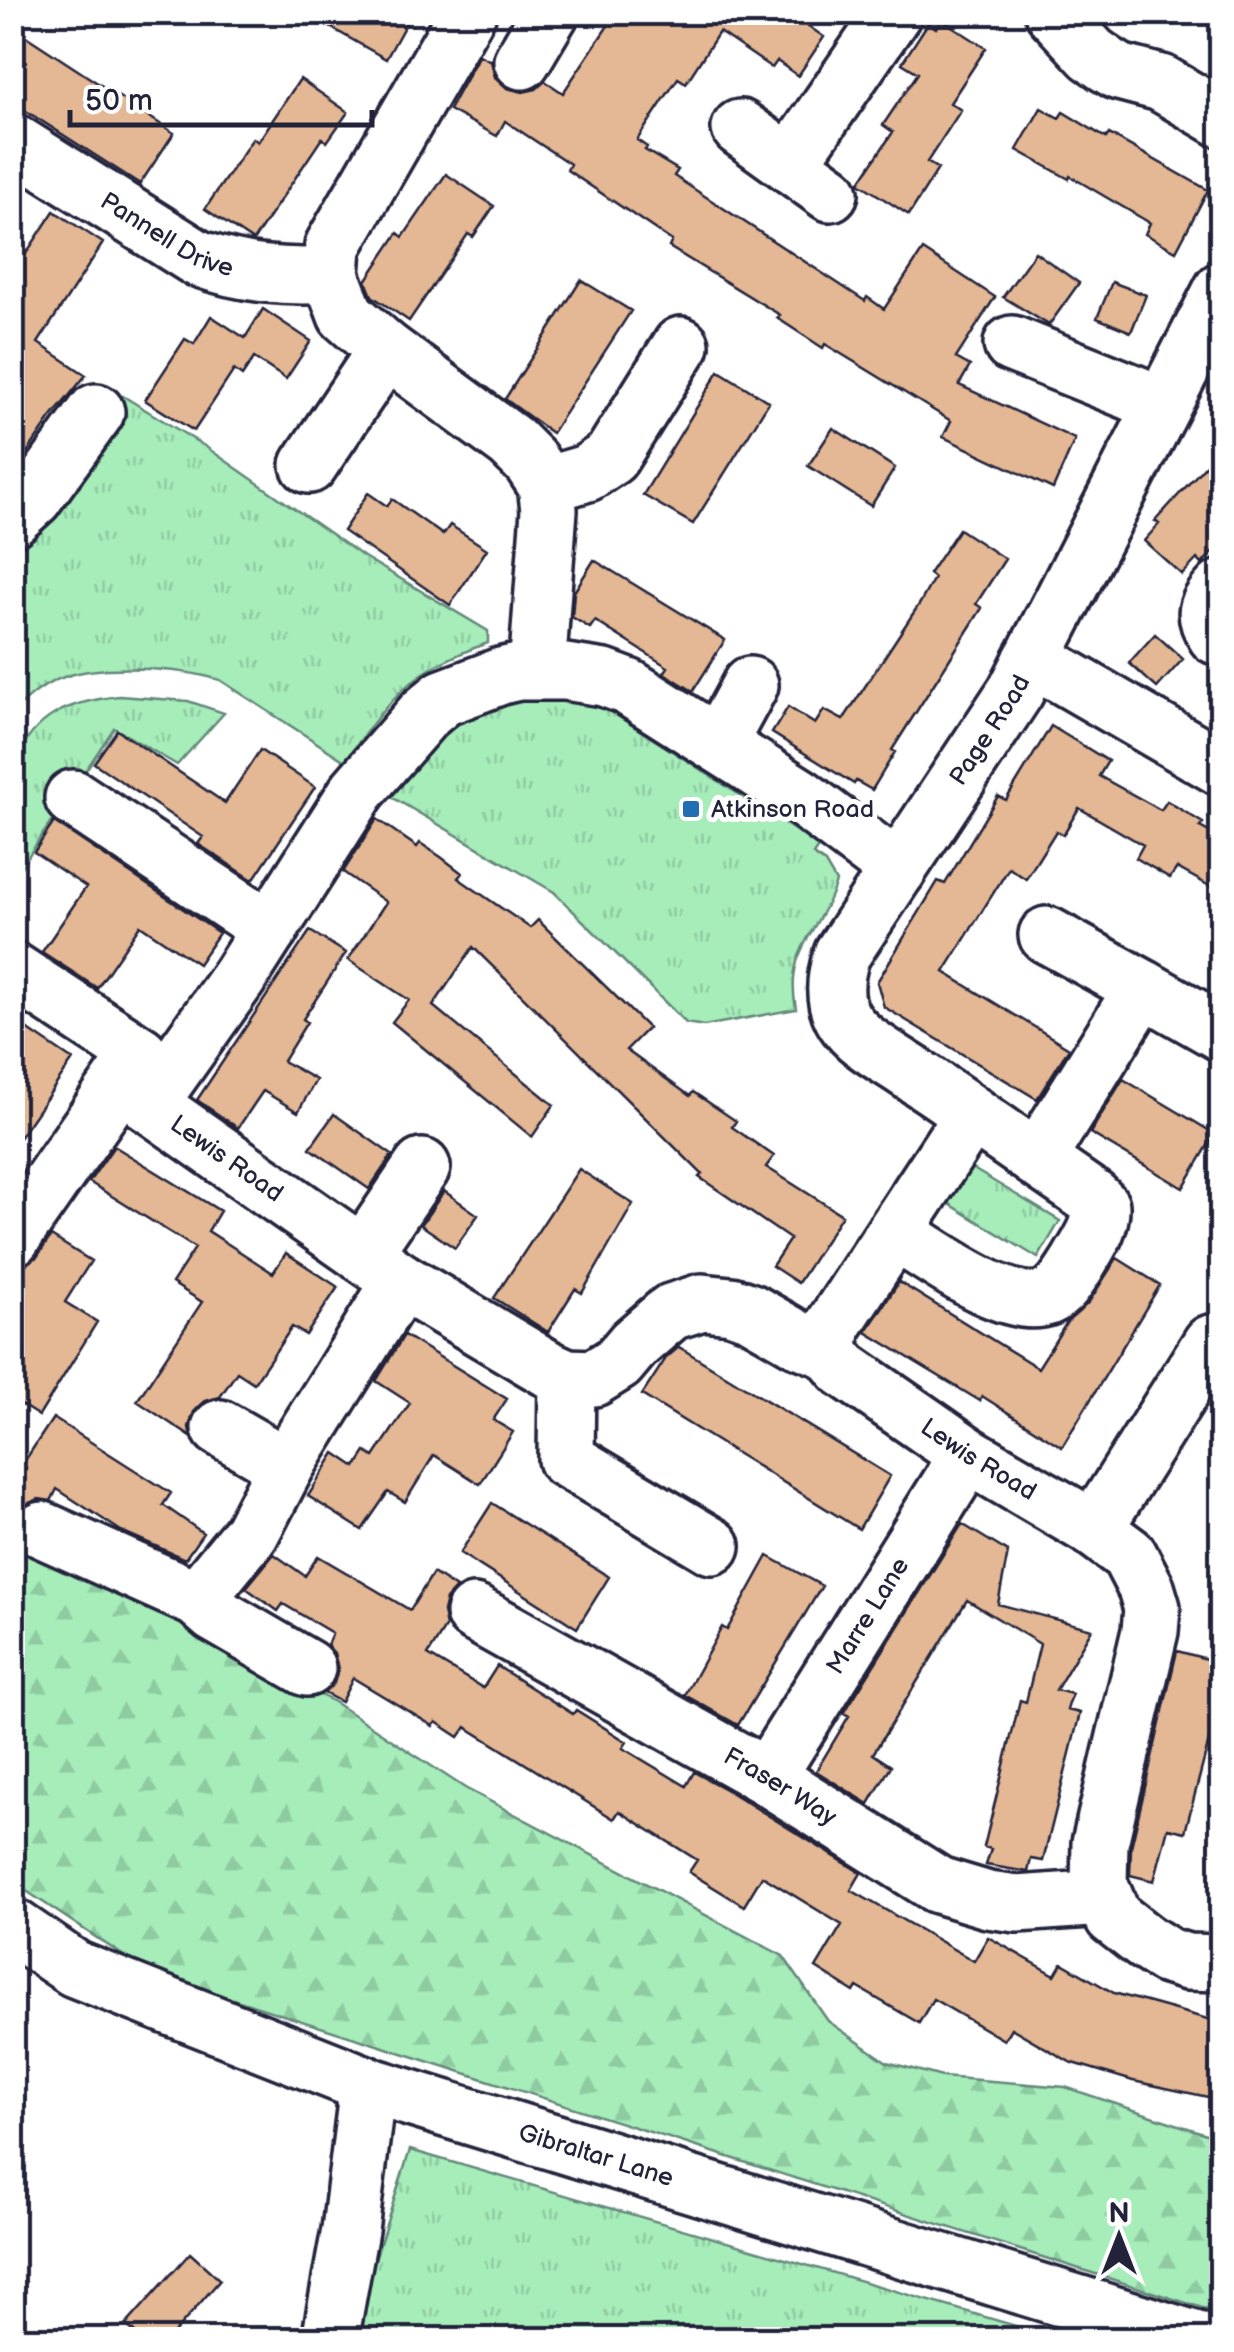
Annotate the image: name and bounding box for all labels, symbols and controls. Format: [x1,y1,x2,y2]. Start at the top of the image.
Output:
scale bar [70,65,372,127]
text: 50 m [85,83,153,119]
street label: Pannell Drive [95,185,237,284]
street label: Page Road [943,670,1037,791]
place label: Atkinson Road [711,794,874,825]
marker: Atkinson Road [680,798,702,820]
street label: Lewis Road [164,1108,289,1209]
street label: Lewis Road [915,1412,1042,1507]
street label: Marre Lane [820,1552,916,1680]
street label: Fraser Way [718,1741,843,1833]
street label: Gibraltar Lane [515,2117,678,2194]
north arrow [1069,2187,1169,2287]
text: N [1108,2197,1130,2230]

